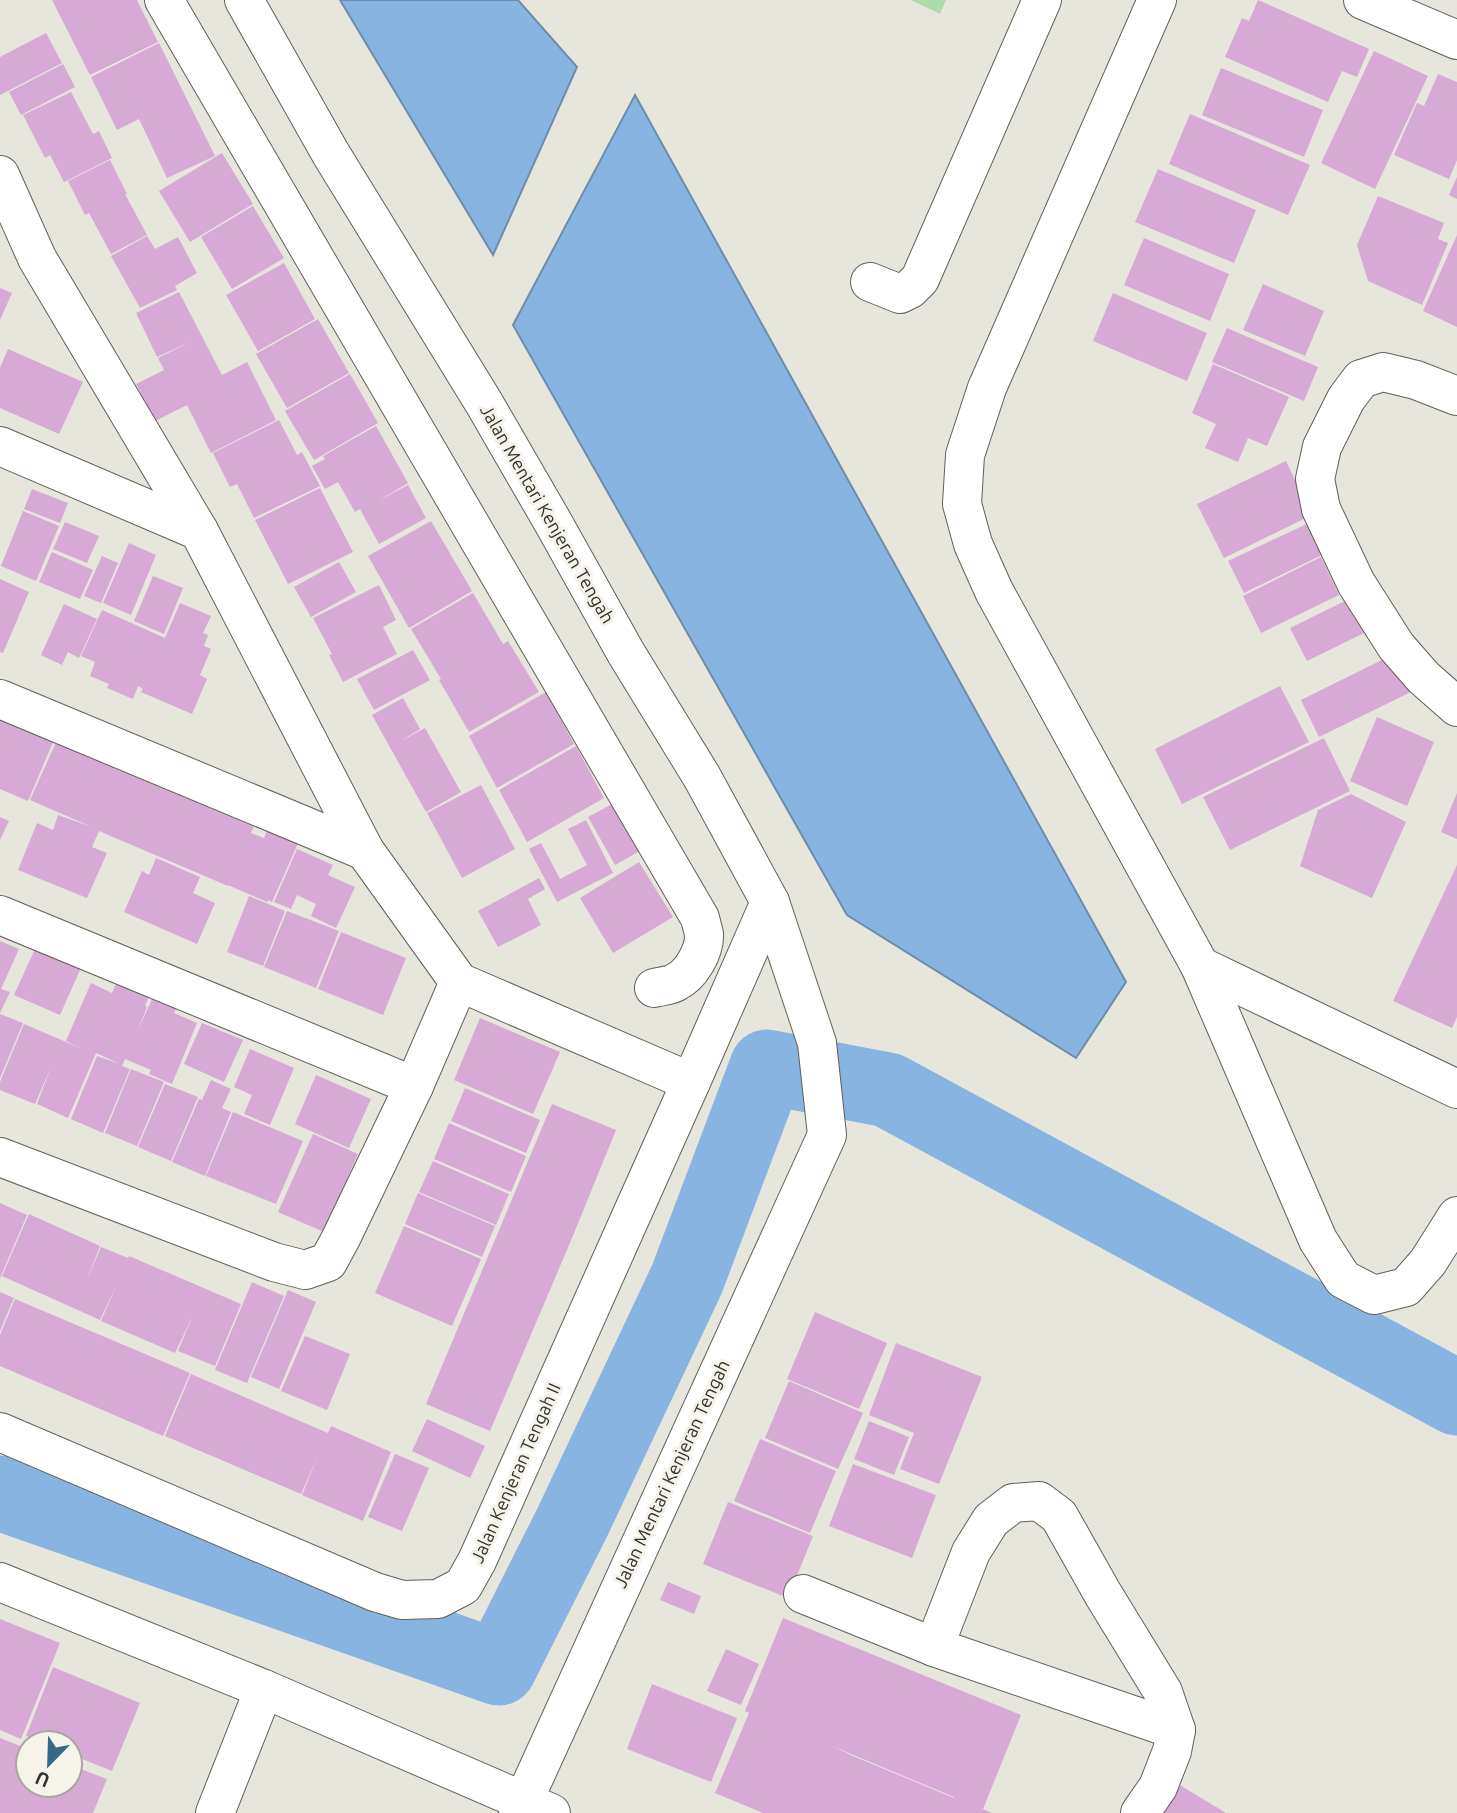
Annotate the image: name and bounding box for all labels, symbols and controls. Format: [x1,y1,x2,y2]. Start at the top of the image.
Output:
street label: Jalan Mentari Kenjeran Tengah [477,401,619,626]
street label: Jalan Mentari Kenjeran Tengah [609,1357,733,1591]
street label: Jalan Kenjeran Tengah II [466,1380,564,1566]
north arrow [14,1729,84,1799]
text: U [32,1767,53,1792]

